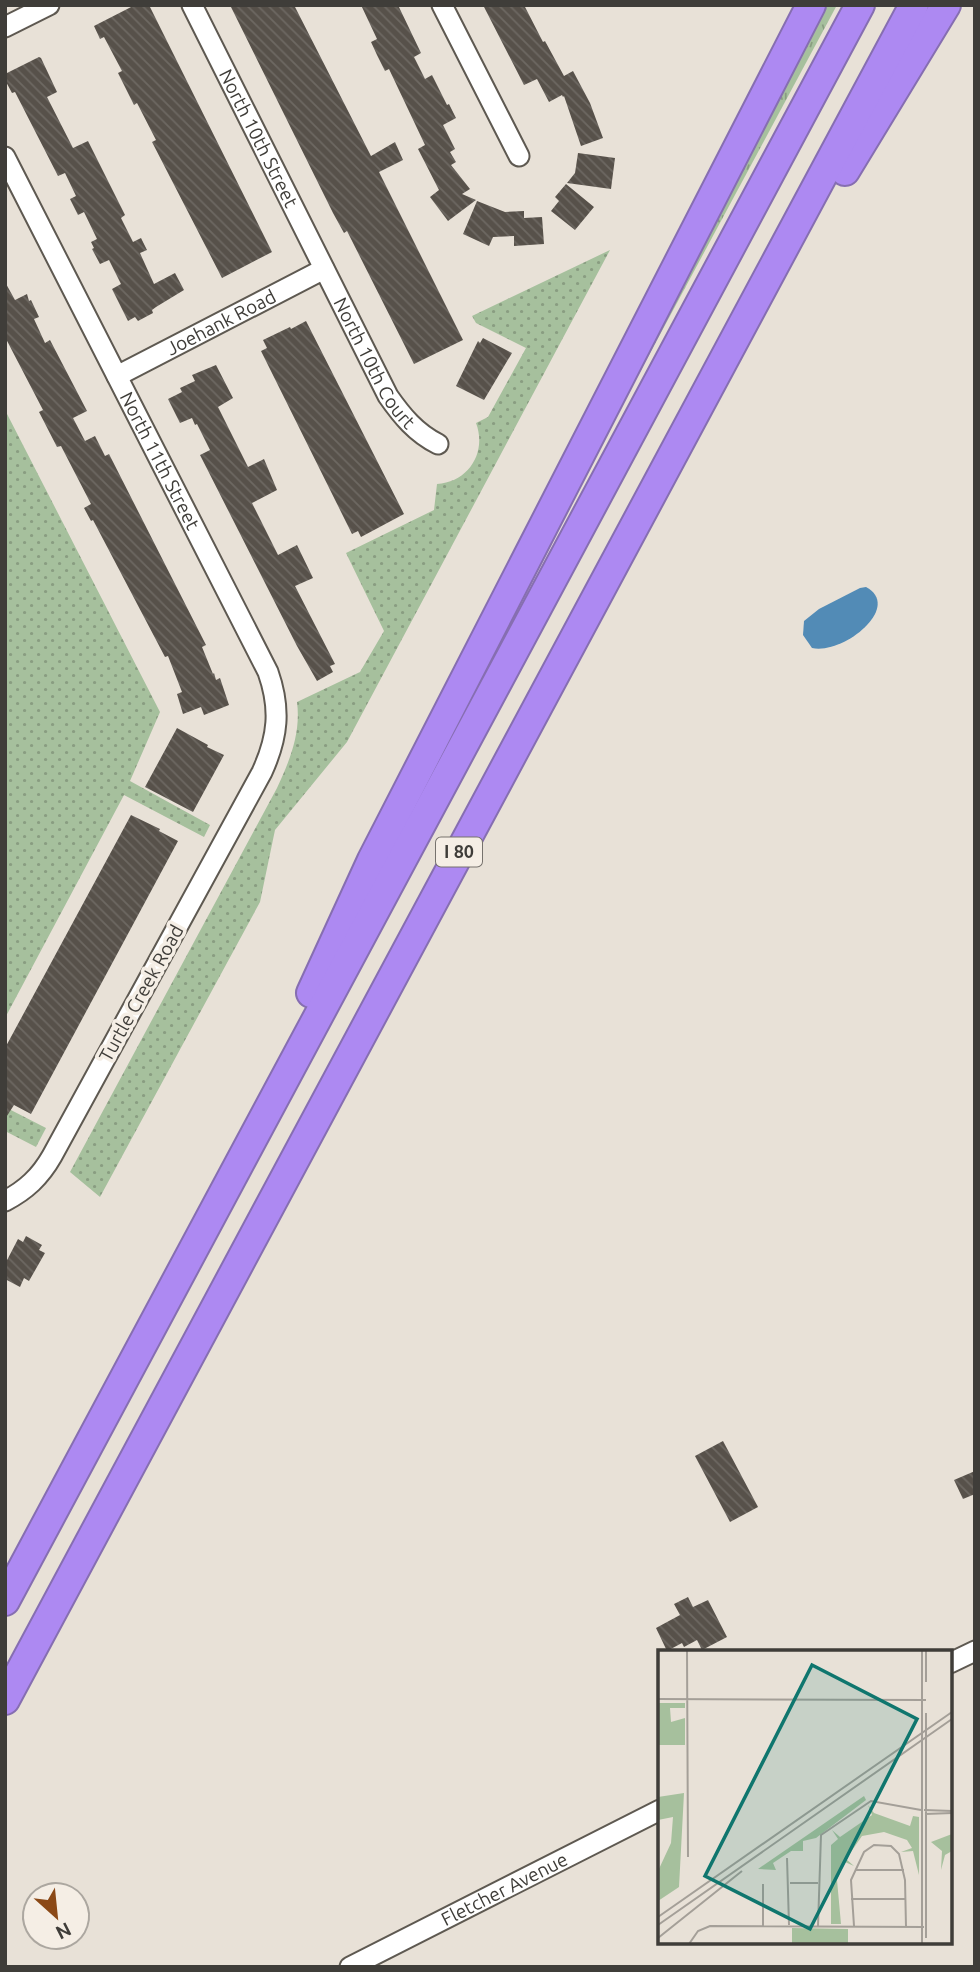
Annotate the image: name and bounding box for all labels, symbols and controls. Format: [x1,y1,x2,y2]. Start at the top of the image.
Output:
street label: North 10th Street [215,65,303,211]
street label: Joehank Road [162,285,279,360]
street label: North 10th Court [329,294,420,434]
street label: North 11th Street [116,388,205,534]
road number: I 80 [436,838,482,866]
street label: Turtle Creek Road [94,921,188,1065]
inset map [658,1650,952,1944]
street label: Fletcher Avenue [437,1848,571,1930]
north arrow [21,1881,91,1951]
text: N [52,1918,75,1944]

